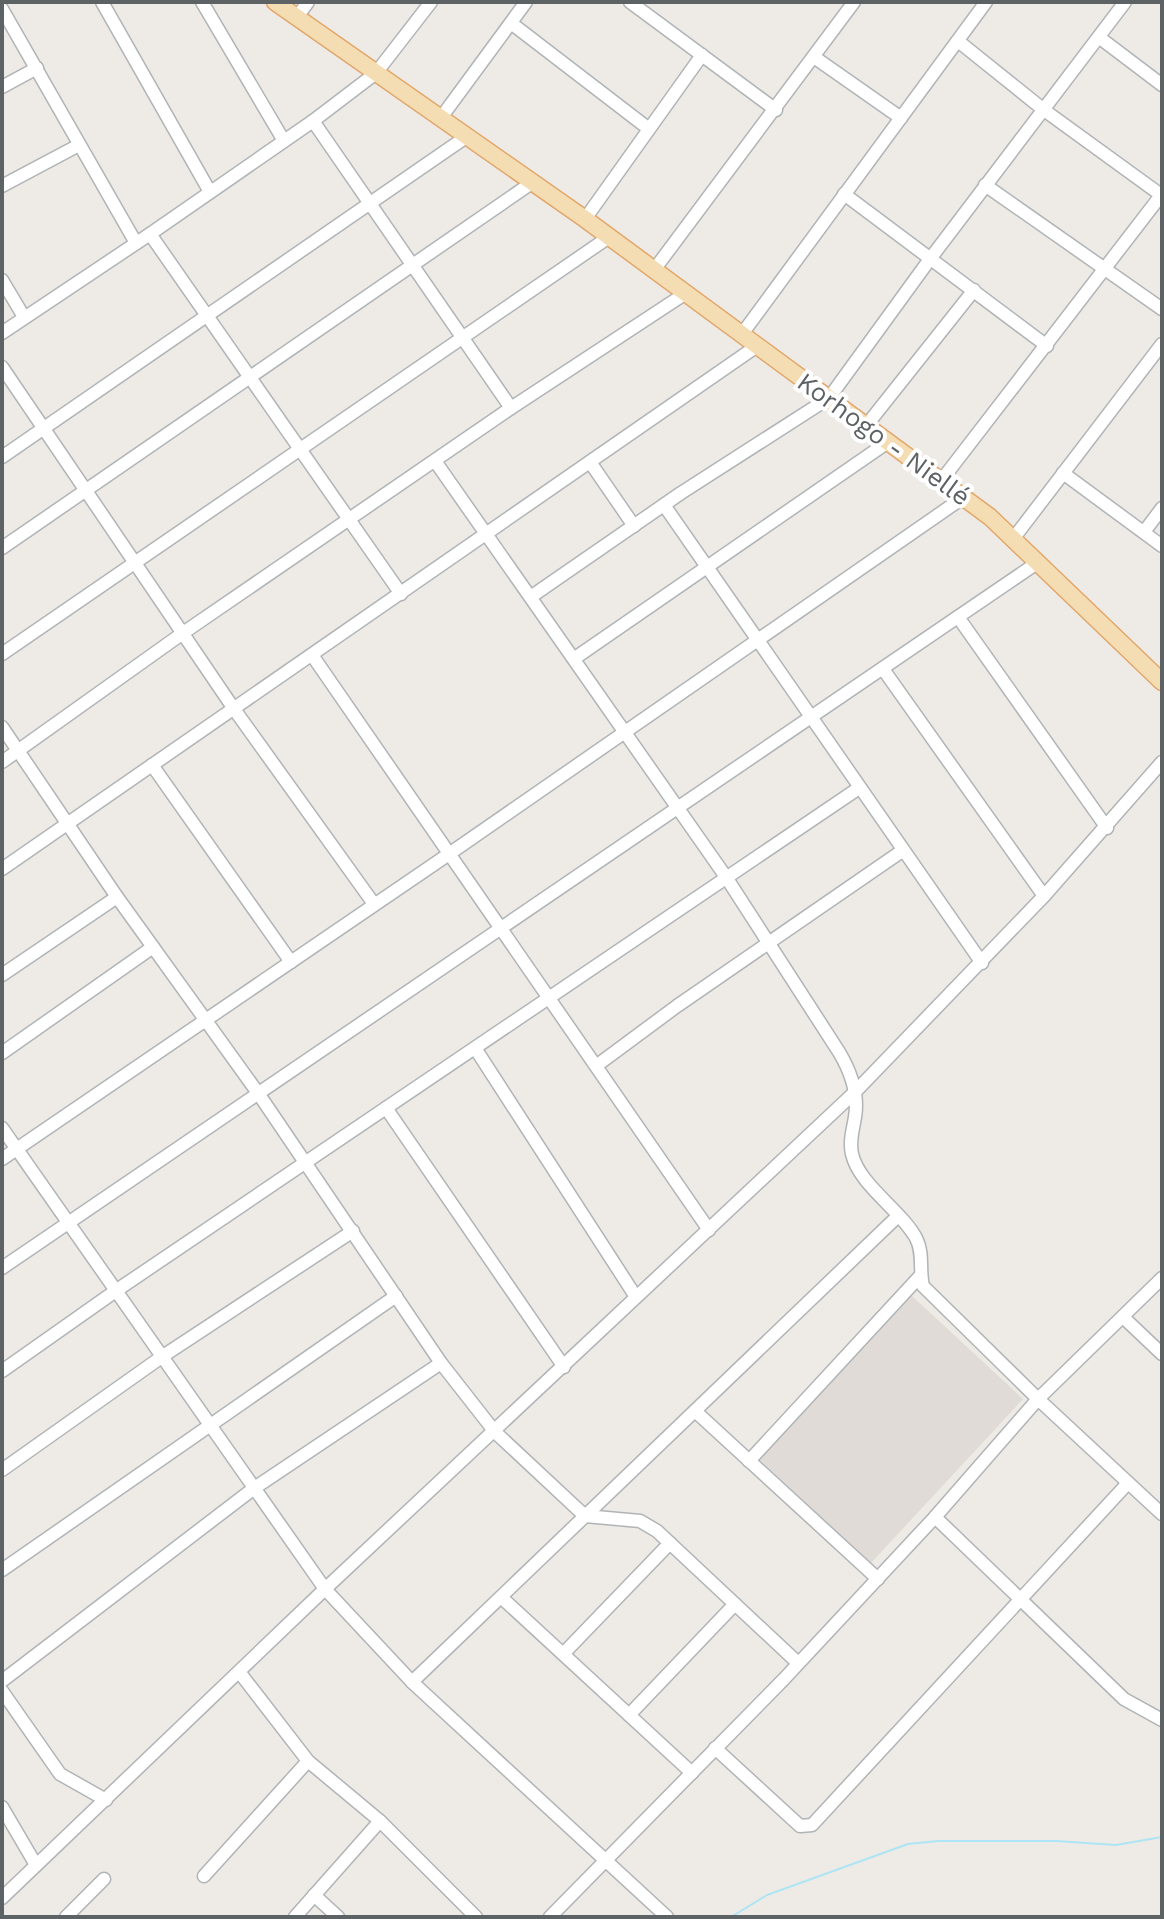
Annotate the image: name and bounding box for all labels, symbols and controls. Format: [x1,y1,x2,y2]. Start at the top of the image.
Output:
street label: Korhogo - Niellé [792,366,976,512]

